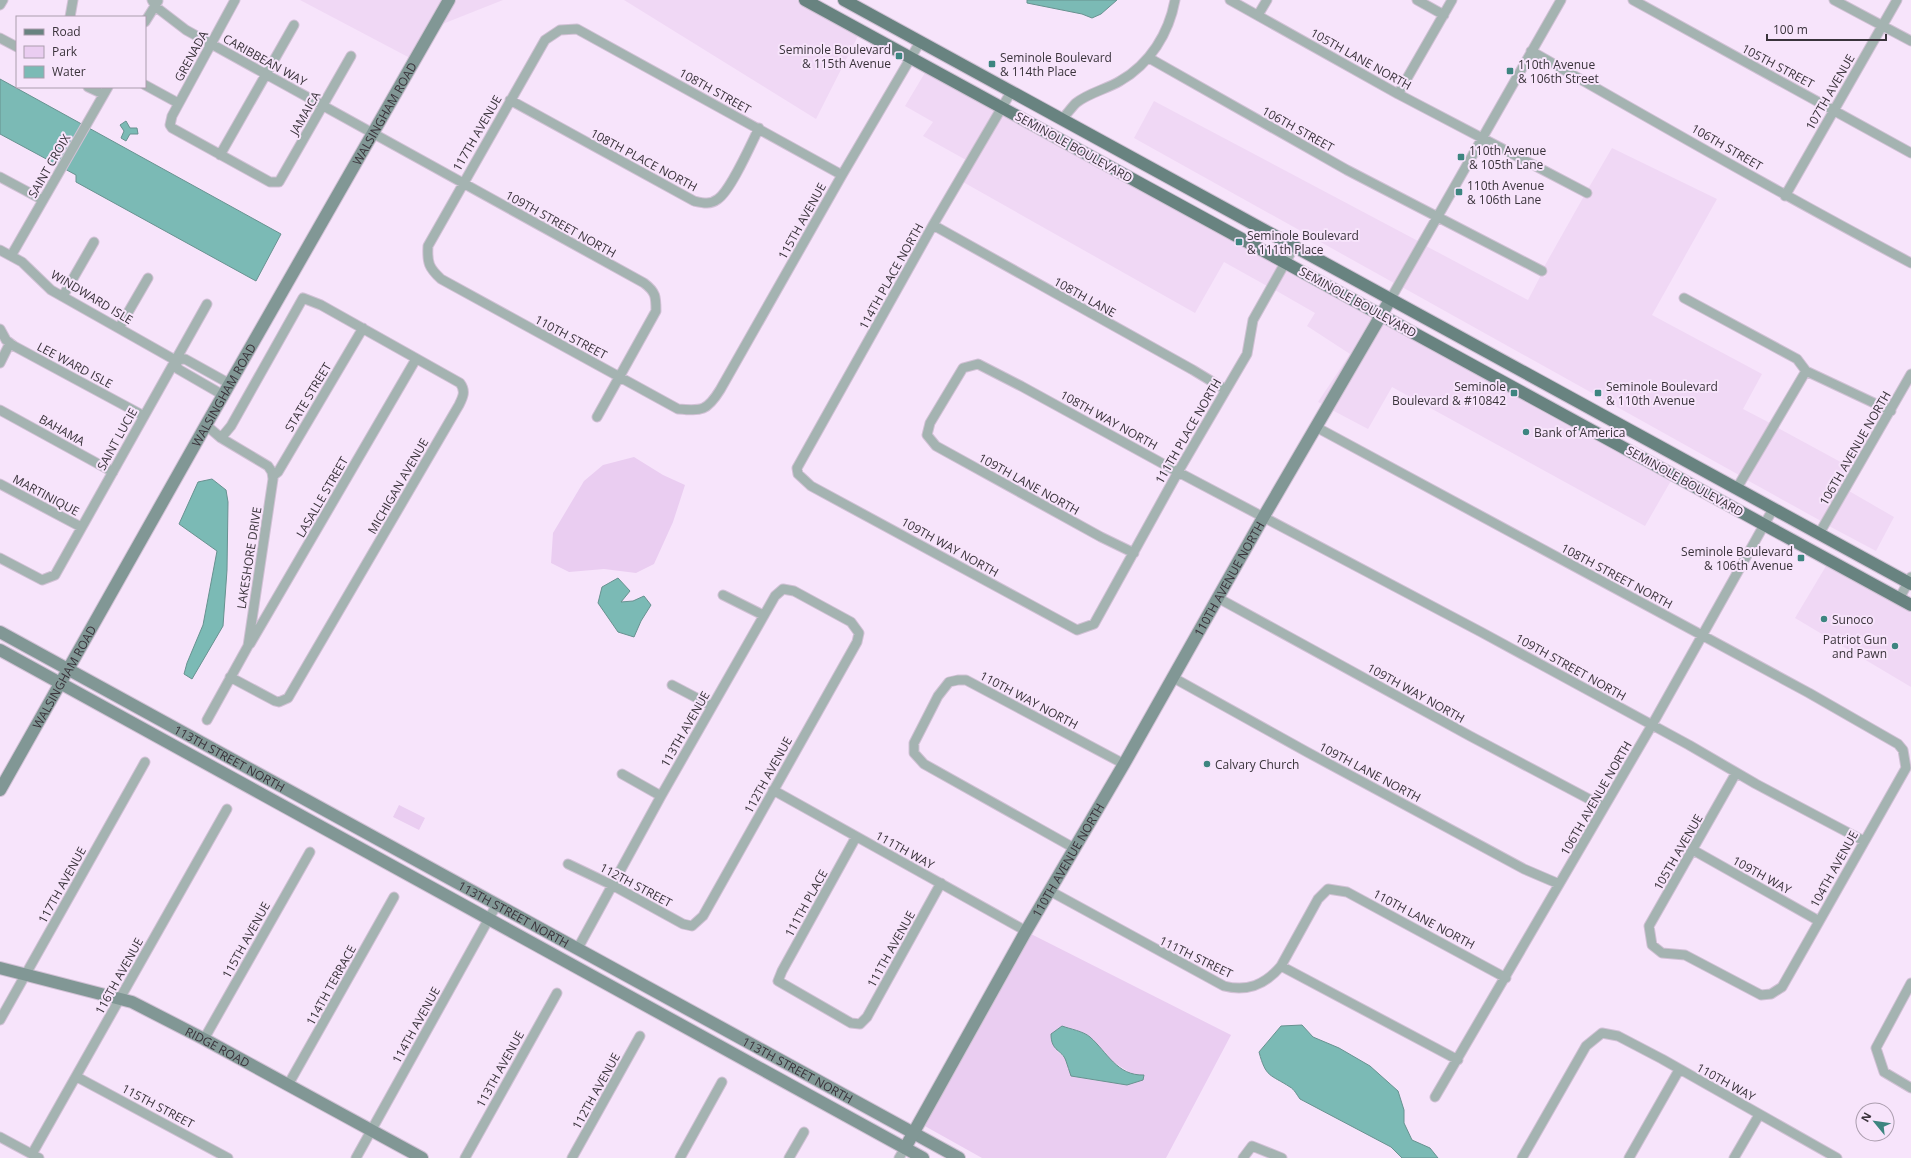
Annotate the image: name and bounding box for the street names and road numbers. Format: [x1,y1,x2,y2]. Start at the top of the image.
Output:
street label: 105TH LANE NORTH [1307,24,1415,94]
street label: GRENADA [170,27,212,84]
street label: CARIBBEAN WAY [220,30,310,90]
street label: 105TH STREET [1739,40,1818,92]
street label: 107TH AVENUE [1801,51,1859,133]
street label: WALSINGHAM ROAD [348,59,420,168]
street label: 108TH STREET [676,64,754,118]
street label: JAMAICA [285,88,324,139]
street label: 117TH AVENUE [448,92,506,174]
street label: 106TH STREET [1259,102,1337,156]
street label: SEMINOLE BOULEVARD [1012,108,1136,186]
street label: 106TH STREET [1688,120,1766,174]
street label: 108TH PLACE NORTH [588,125,700,195]
street label: SAINT CROIX [24,131,74,201]
street label: 115TH AVENUE [774,180,830,262]
street label: 109TH STREET NORTH [503,186,619,262]
street label: 114TH PLACE NORTH [855,220,927,332]
street label: SEMINOLE BOULEVARD [1296,263,1420,341]
street label: WINDWARD ISLE [48,266,136,328]
street label: 108TH LANE [1051,273,1119,321]
street label: 110TH STREET [532,311,611,363]
street label: LEE WARD ISLE [34,338,116,392]
street label: WALSINGHAM ROAD [187,340,260,449]
street label: STATE STREET [281,359,335,435]
street label: 111TH PLACE NORTH [1151,375,1225,487]
street label: 108TH WAY NORTH [1057,386,1161,454]
street label: 106TH AVENUE NORTH [1815,388,1895,508]
street label: SAINT LUCIE [93,405,141,473]
street label: BAHAMA [36,410,88,450]
street label: MICHIGAN AVENUE [364,435,432,537]
street label: SEMINOLE BOULEVARD [1623,442,1747,520]
street label: 109TH LANE NORTH [975,449,1083,519]
street label: LASALLE STREET [292,453,352,541]
street label: MARTINIQUE [10,470,82,520]
street label: LAKESHORE DRIVE [233,506,265,610]
street label: 109TH WAY NORTH [898,513,1002,581]
street label: 110TH AVENUE NORTH [1189,518,1268,639]
street label: 108TH STREET NORTH [1558,539,1676,613]
street label: WALSINGHAM ROAD [28,622,100,732]
street label: 109TH STREET NORTH [1513,629,1629,705]
street label: 109TH WAY NORTH [1364,659,1468,727]
street label: 110TH WAY NORTH [977,667,1081,733]
street label: 113TH AVENUE [656,688,714,770]
street label: 113TH STREET NORTH [171,721,288,795]
street label: 112TH AVENUE [740,734,796,816]
street label: 109TH LANE NORTH [1316,738,1424,806]
street label: 106TH AVENUE NORTH [1556,738,1636,858]
street label: 110TH AVENUE NORTH [1028,800,1108,920]
street label: 105TH AVENUE [1649,811,1707,893]
street label: 111TH WAY [873,827,938,873]
street label: 104TH AVENUE [1806,828,1862,910]
street label: 117TH AVENUE [34,844,90,926]
street label: 109TH WAY [1730,852,1795,898]
street label: 112TH STREET [597,859,676,911]
street label: 111TH PLACE [781,866,831,940]
street label: 113TH STREET NORTH [455,876,572,951]
street label: 110TH LANE NORTH [1370,885,1478,953]
street label: 115TH AVENUE [218,899,274,981]
street label: 111TH AVENUE [863,908,919,990]
street label: 111TH STREET [1156,932,1236,982]
street label: 116TH AVENUE [91,935,147,1017]
street label: 114TH TERRACE [302,942,360,1028]
street label: 114TH AVENUE [388,984,444,1066]
street label: RIDGE ROAD [183,1022,253,1071]
street label: 113TH AVENUE [472,1028,528,1110]
street label: 113TH STREET NORTH [739,1032,856,1107]
street label: 112TH AVENUE [568,1050,624,1132]
street label: 110TH WAY [1694,1059,1759,1105]
street label: 115TH STREET [119,1080,198,1132]

